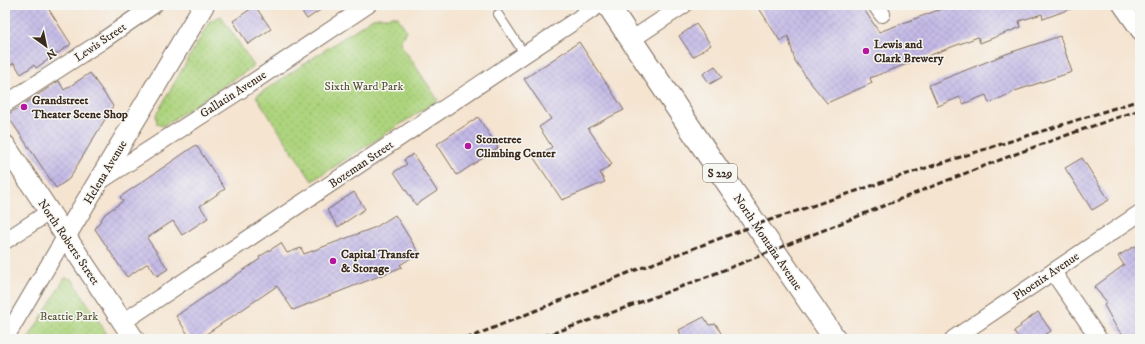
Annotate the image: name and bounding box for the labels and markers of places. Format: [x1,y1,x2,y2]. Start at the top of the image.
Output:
place label: Lewis and Clark Brewery [874,37,944,66]
marker: Lewis and Clark Brewery [861,46,871,56]
place label: Grandstreet Theater Scene Shop [31,93,128,122]
marker: Grandstreet Theater Scene Shop [19,102,29,112]
place label: Stonetree Climbing Center [476,132,556,161]
marker: Stonetree Climbing Center [463,141,473,151]
place label: Capital Transfer & Storage [341,247,420,276]
marker: Capital Transfer & Storage [328,256,338,266]

